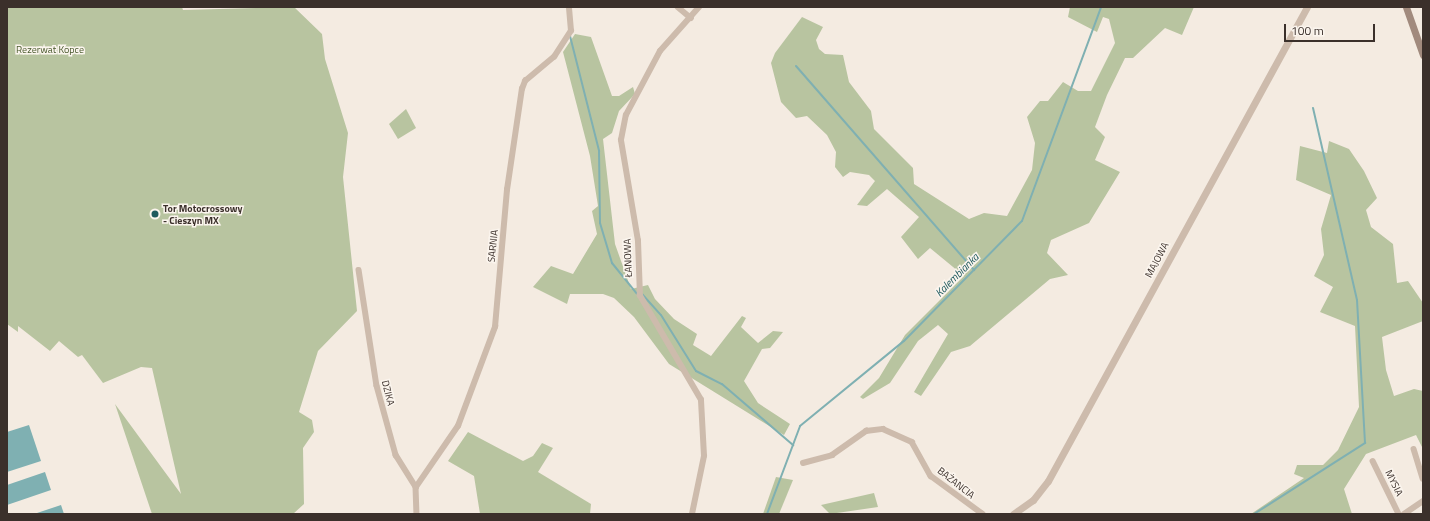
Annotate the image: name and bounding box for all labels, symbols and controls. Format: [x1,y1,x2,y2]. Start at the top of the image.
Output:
scale bar [1286,16,1377,42]
text: 100 m [1291,21,1324,40]
park label: Rezerwat Kopce [16,44,84,56]
place label: Tor Motocrossowy - Cieszyn MX [163,202,243,226]
marker: Tor Motocrossowy - Cieszyn MX [150,209,160,219]
street label: SARNIA [485,229,501,263]
street label: ŁANOWA [621,238,635,278]
street label: MAJOWA [1143,240,1171,280]
water label: Kalembianka [933,251,981,299]
street label: DZIKA [379,379,397,407]
street label: BAŻANCIA [935,465,977,501]
street label: MYSIA [1383,468,1405,498]

